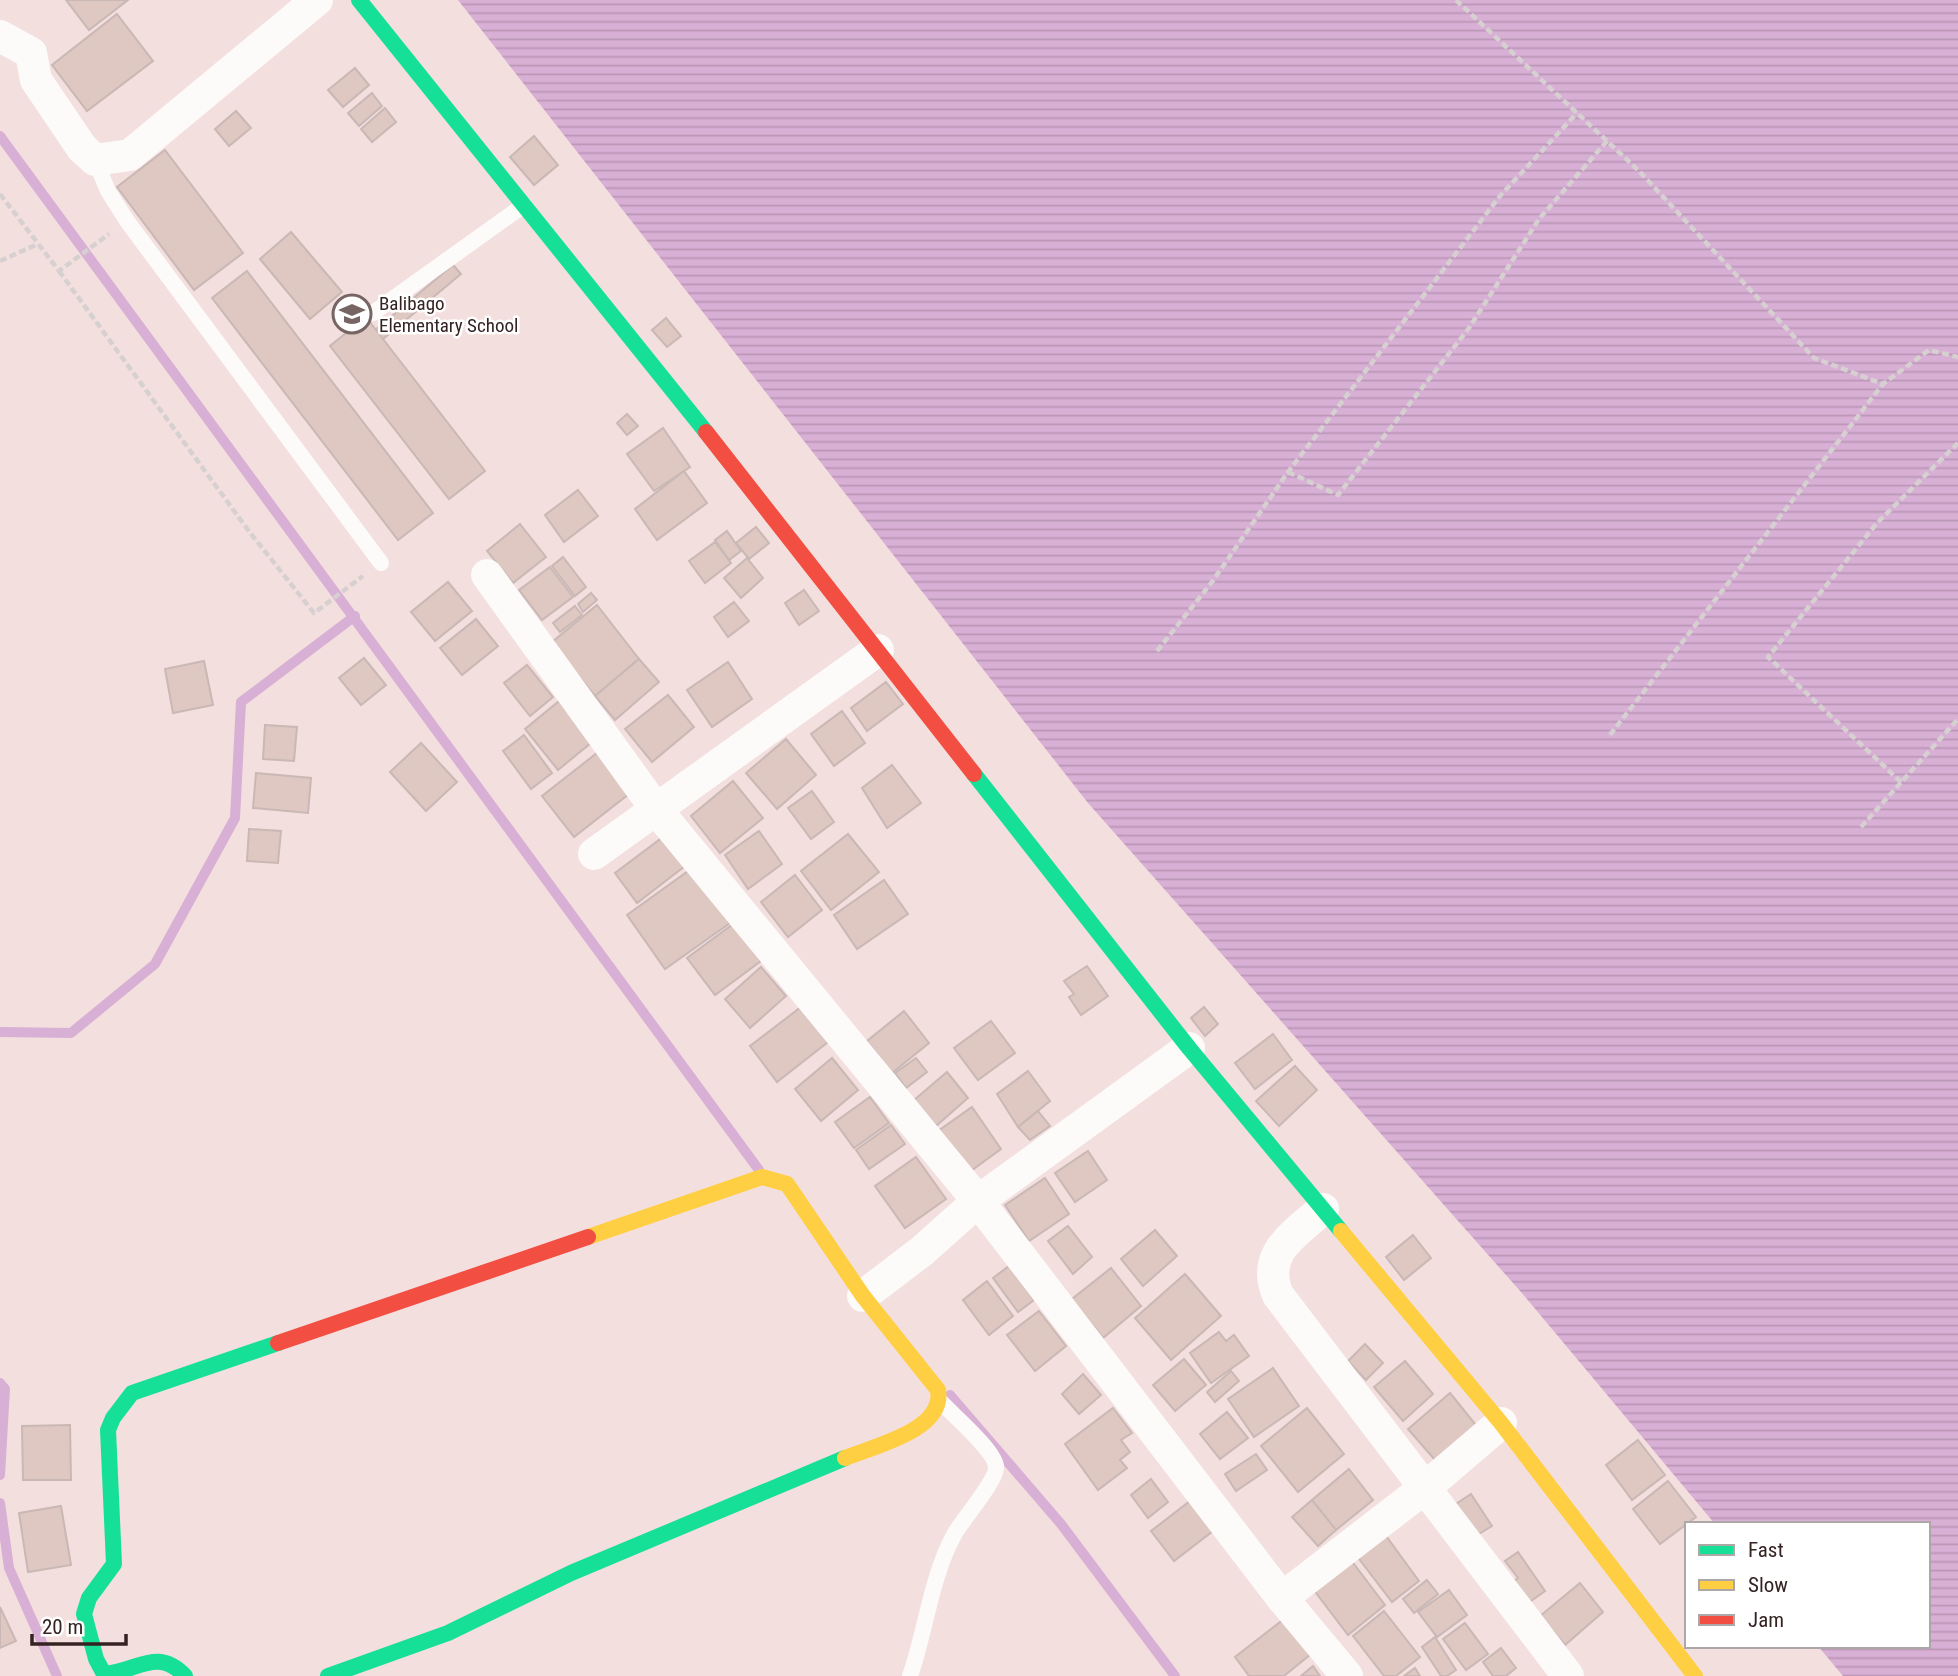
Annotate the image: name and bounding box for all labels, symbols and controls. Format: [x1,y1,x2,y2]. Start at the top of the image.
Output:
place label: Balibago Elementary School [379,292,518,337]
school or university icon: Balibago Elementary School [331,293,373,335]
legend [1685,1522,1930,1648]
text: Fast [1748,1538,1784,1562]
text: Slow [1748,1573,1788,1597]
scale bar [32,1602,126,1646]
text: Jam [1748,1608,1784,1632]
text: 20 m [42,1615,83,1639]

